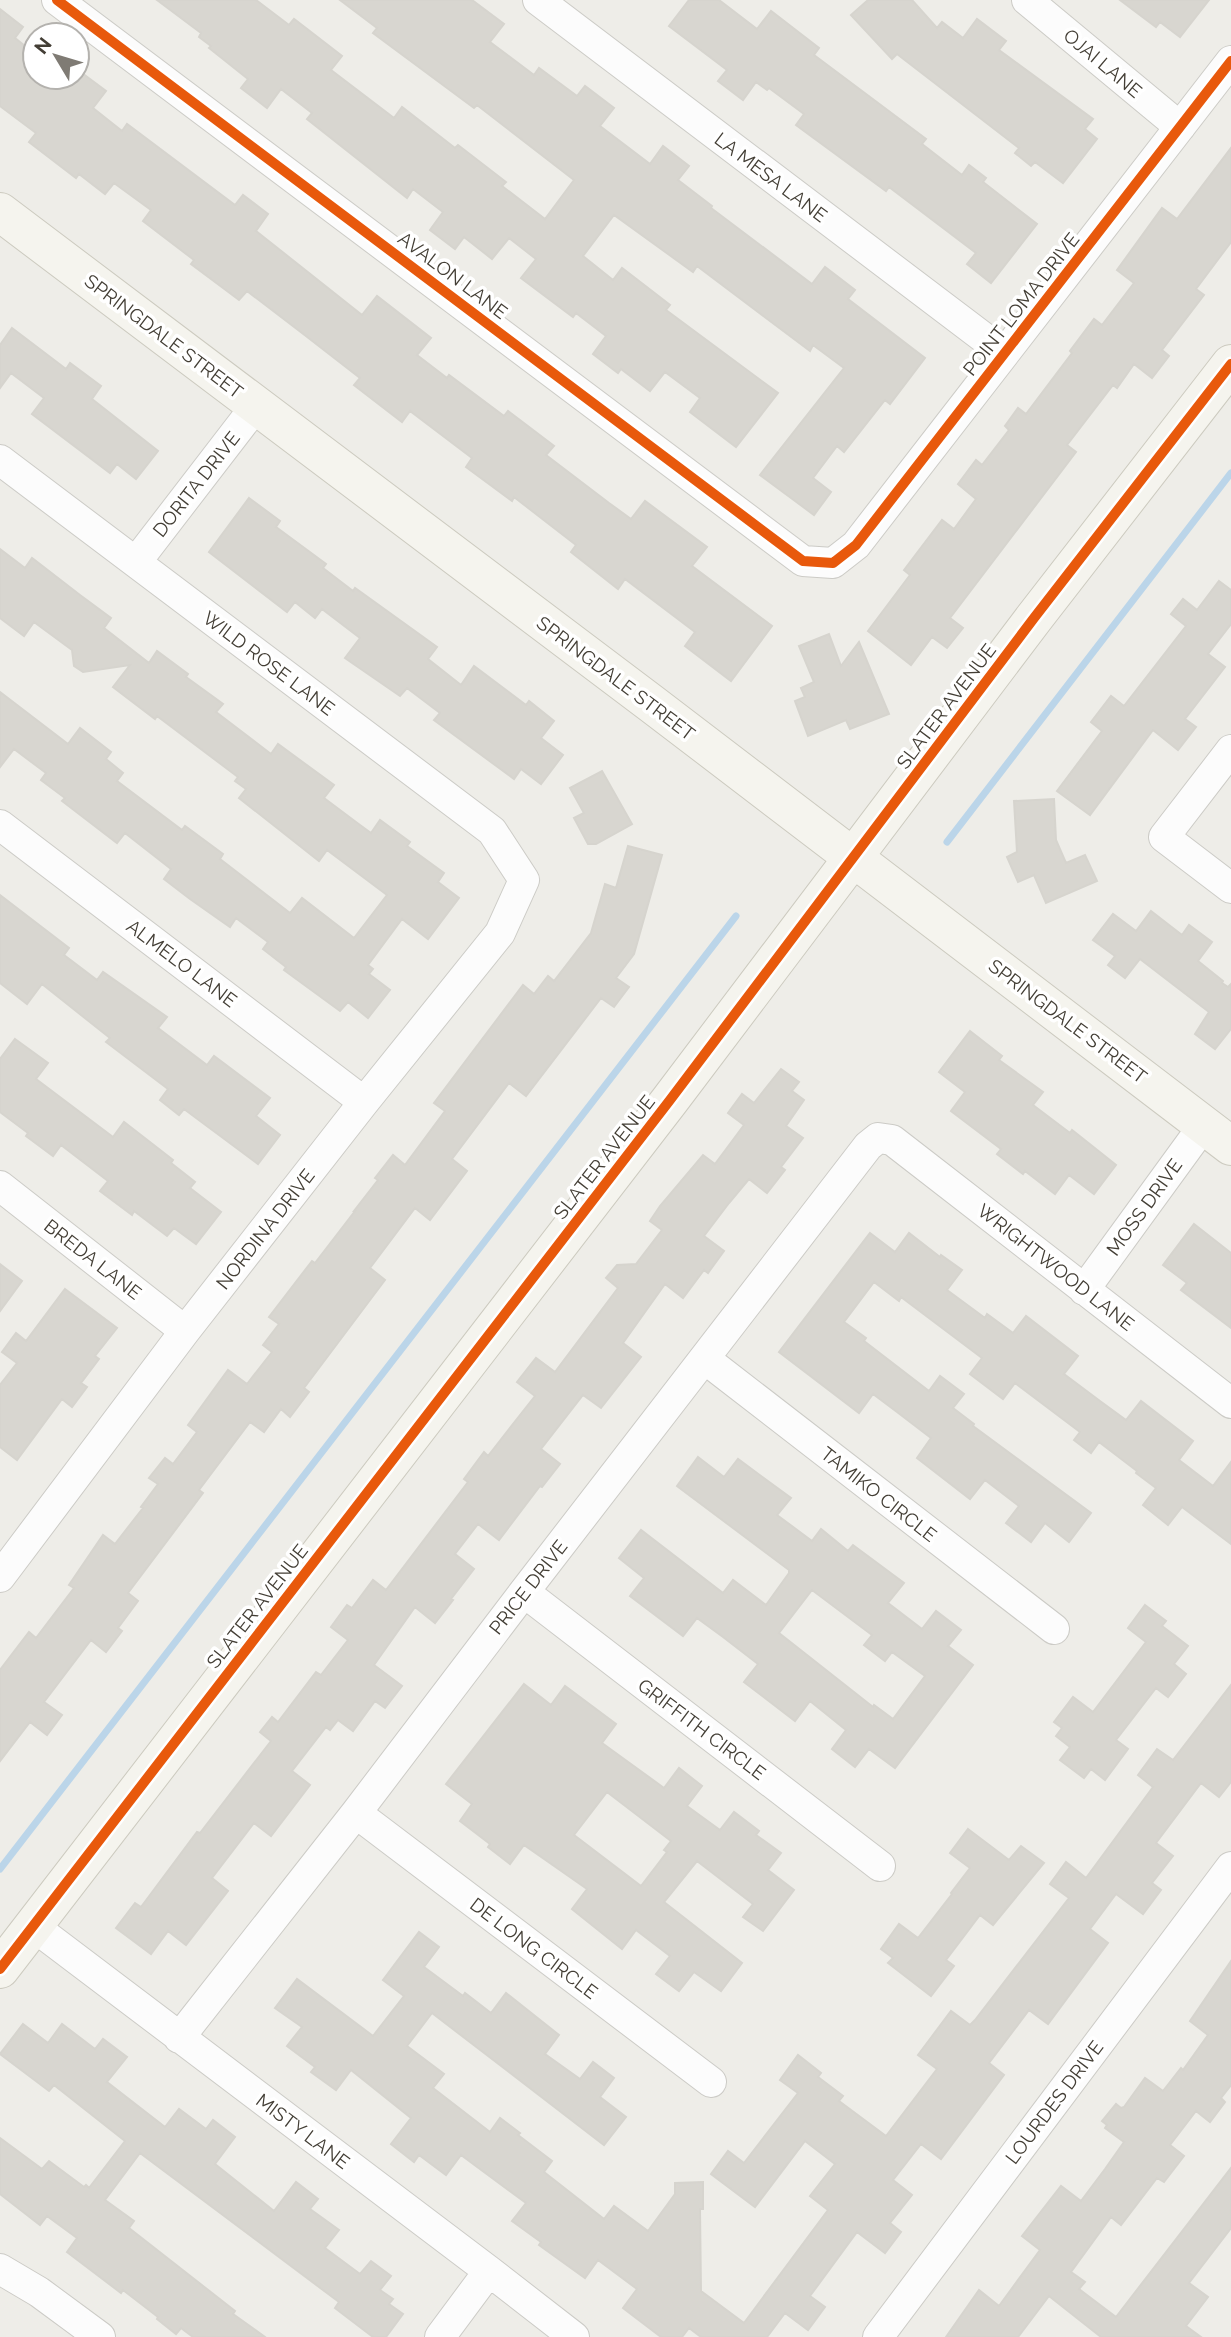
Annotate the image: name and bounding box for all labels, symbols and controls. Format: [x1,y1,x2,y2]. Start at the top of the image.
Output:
north arrow [21,21,91,91]
street label: OJAI LANE [1059,24,1147,102]
text: N [29,33,56,58]
street label: LA MESA LANE [711,128,831,226]
street label: AVALON LANE [394,227,512,323]
street label: POINT LOMA DRIVE [958,228,1084,380]
street label: SPRINGDALE STREET [81,269,248,403]
street label: DORITA DRIVE [148,427,244,541]
street label: WILD ROSE LANE [199,606,339,720]
street label: SPRINGDALE STREET [533,611,700,745]
street label: SLATER AVENUE [892,639,1000,773]
street label: ALMELO LANE [123,915,241,1011]
street label: SPRINGDALE STREET [985,954,1152,1088]
street label: SLATER AVENUE [549,1091,659,1223]
street label: MOSS DRIVE [1102,1154,1186,1260]
street label: NORDINA DRIVE [211,1164,319,1294]
street label: WRIGHTWOOD LANE [973,1199,1139,1335]
street label: BREDA LANE [40,1214,146,1304]
street label: TAMIKO CIRCLE [817,1442,941,1546]
street label: PRICE DRIVE [484,1535,572,1639]
street label: SLATER AVENUE [202,1540,312,1672]
street label: GRIFFITH CIRCLE [634,1674,770,1784]
street label: DE LONG CIRCLE [466,1893,602,2003]
street label: LOURDES DRIVE [1001,2036,1107,2168]
street label: MISTY LANE [252,2089,354,2173]

